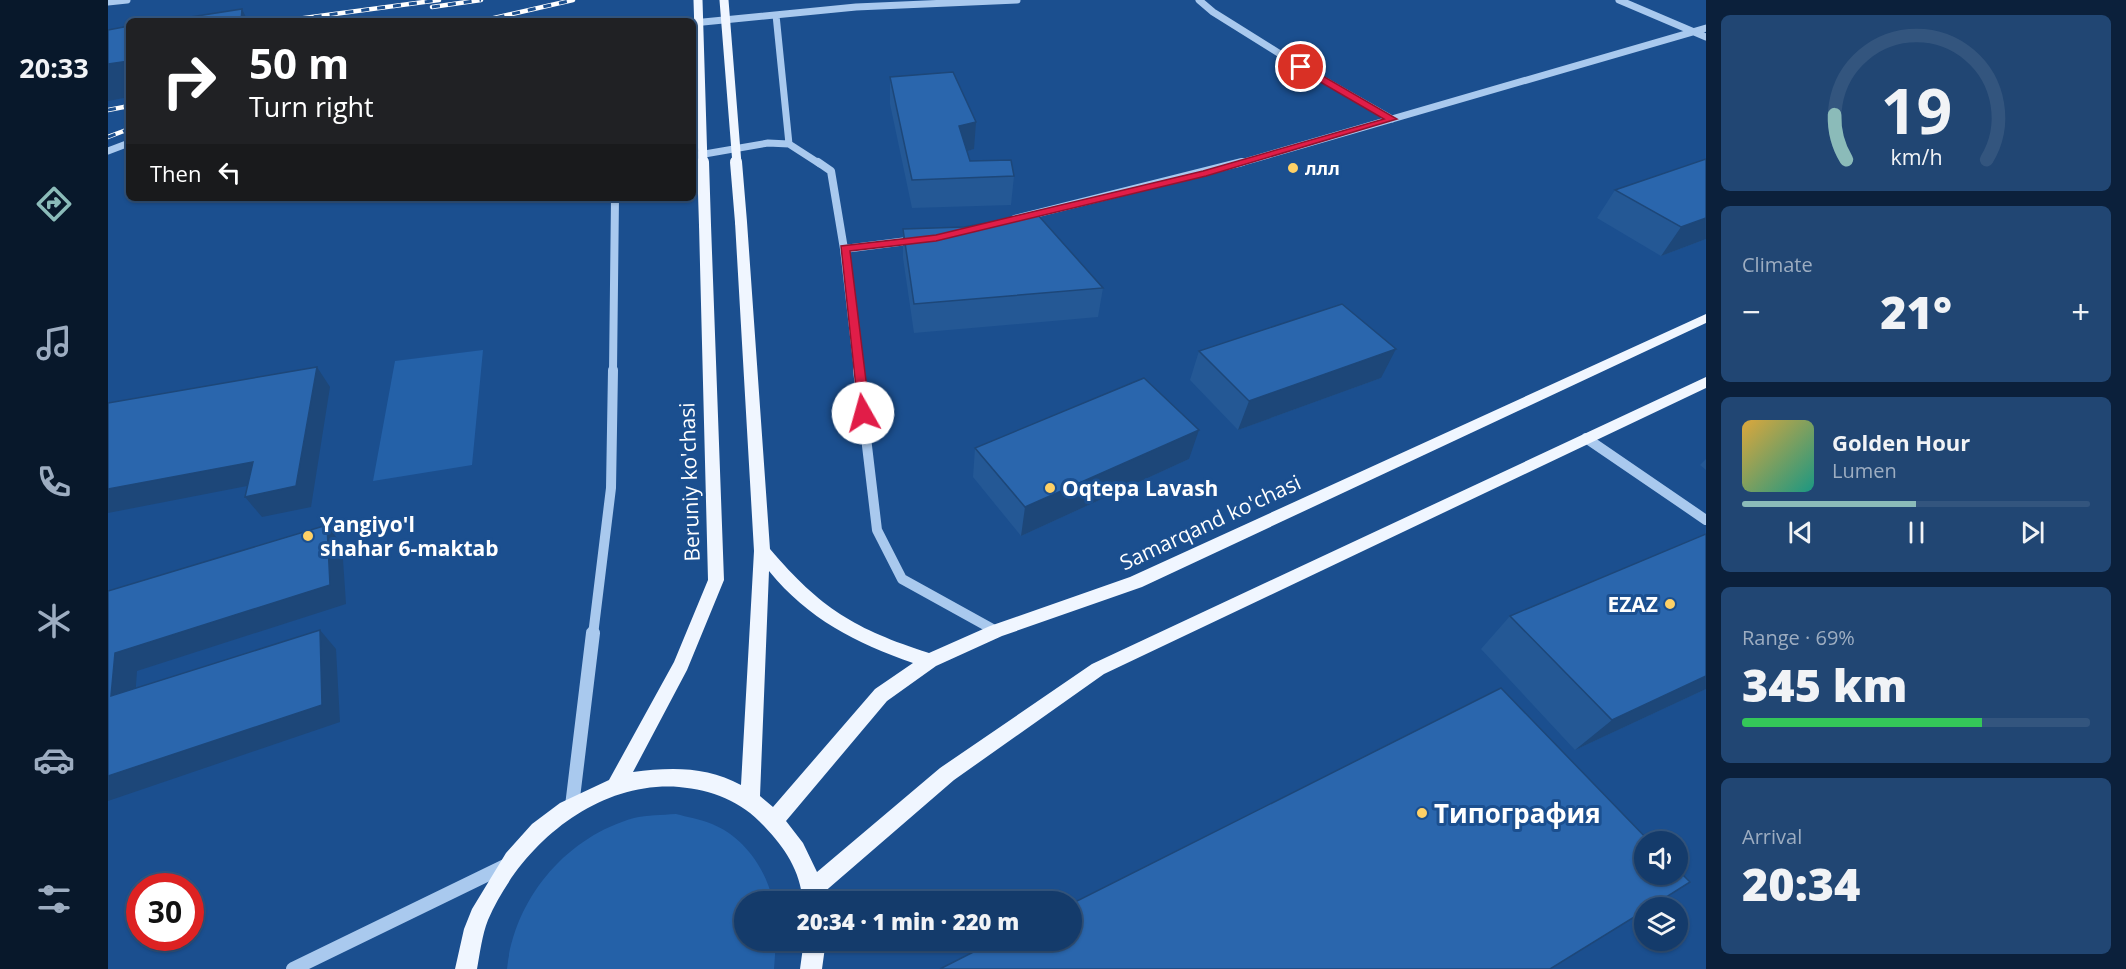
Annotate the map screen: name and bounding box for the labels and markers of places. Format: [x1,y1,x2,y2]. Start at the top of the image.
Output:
pin [1275,41,1326,92]
place label: ллл [1305,156,1340,180]
marker: ллл [1286,161,1300,175]
place label: Oqtepa Lavash [1062,474,1218,502]
marker: Oqtepa Lavash [1043,481,1057,495]
place label: Yangiyo'l shahar 6-maktab [320,510,499,562]
marker: Yangiyo'l shahar 6-maktab [301,529,315,543]
place label: EZAZ [1607,590,1658,618]
marker: EZAZ [1663,597,1677,611]
place label: Типография [1434,795,1601,831]
marker: Типография [1415,806,1429,820]

